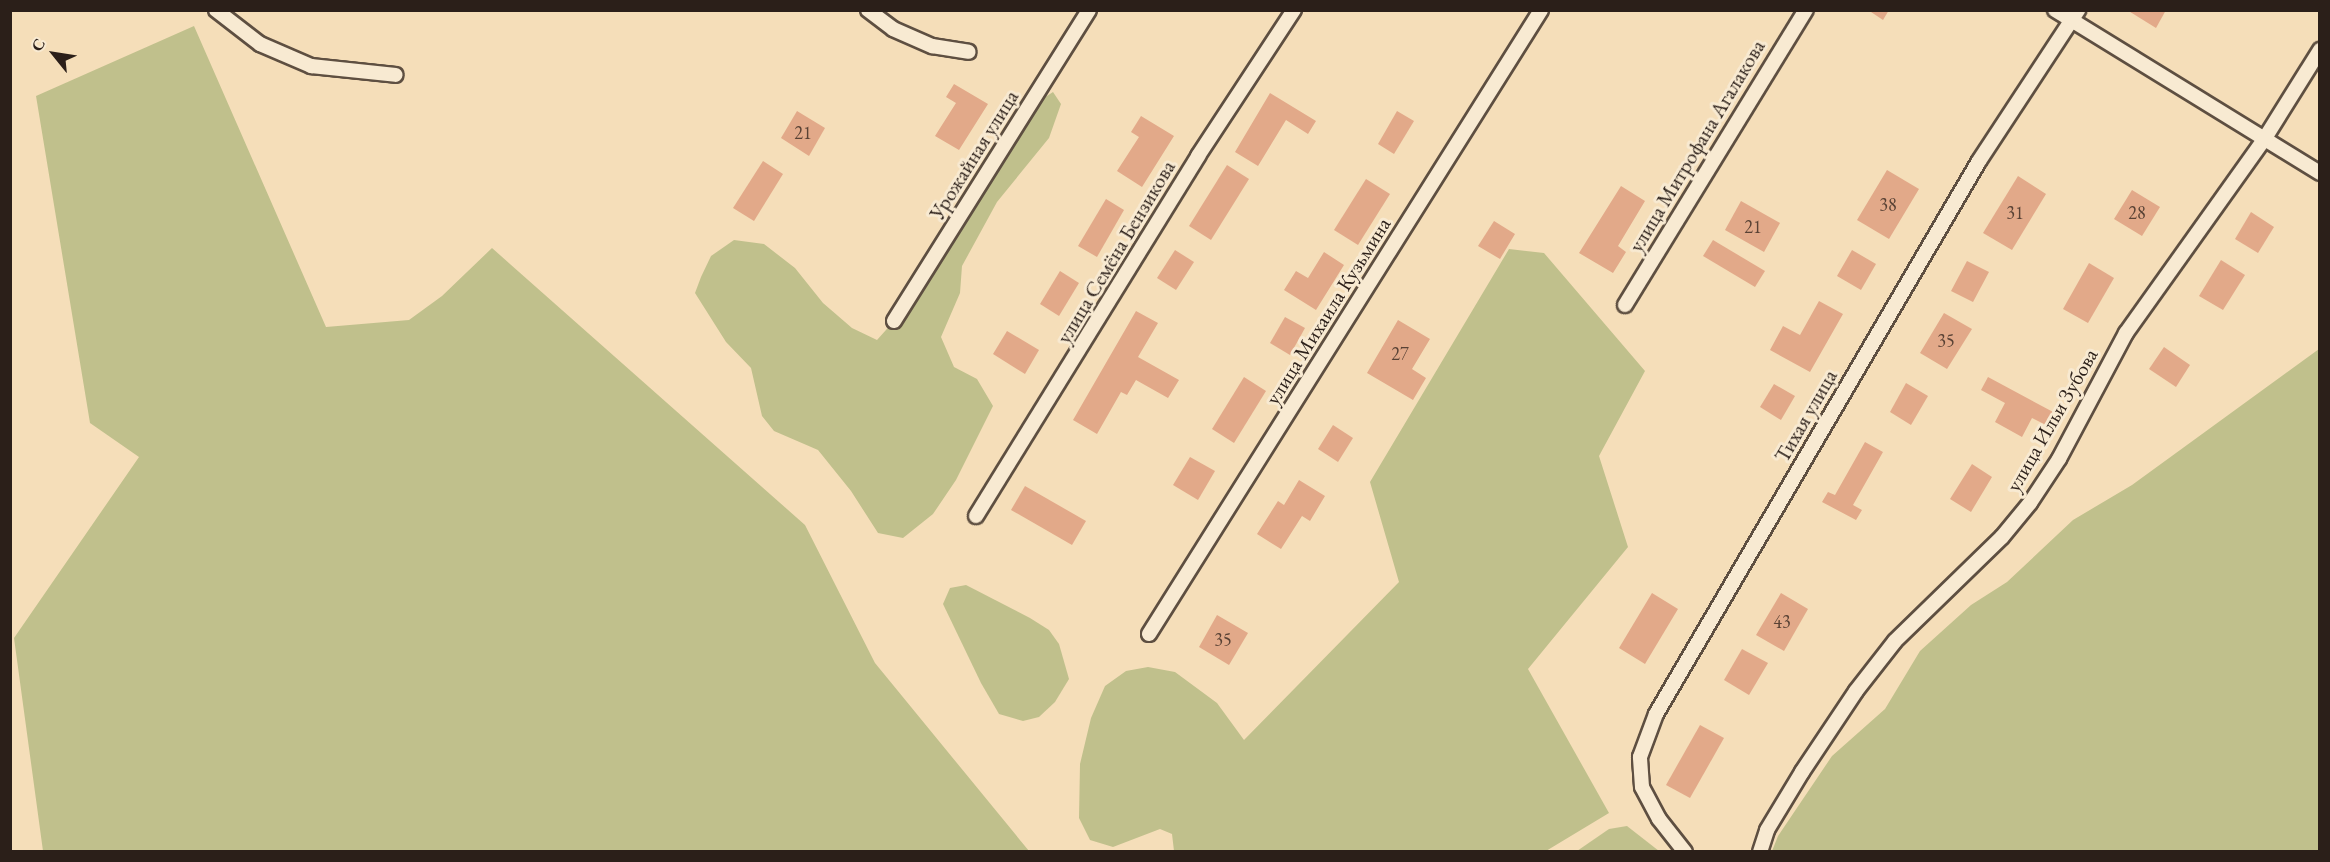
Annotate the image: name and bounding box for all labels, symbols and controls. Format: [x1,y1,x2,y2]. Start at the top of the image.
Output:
north arrow [24,24,84,84]
text: С [26,35,50,55]
street label: улица Митрофана Агалакова [1624,35,1770,257]
street label: Урожайная улица [924,86,1024,224]
house number: 21 [794,122,812,144]
street label: улица Семёна Бензикова [1051,156,1181,348]
house number: 38 [1879,194,1897,216]
house number: 31 [2006,202,2024,224]
house number: 28 [2128,202,2146,224]
street label: улица Михаила Кузьмина [1260,213,1396,409]
house number: 21 [1744,216,1762,238]
house number: 35 [1937,330,1955,352]
house number: 27 [1391,343,1409,365]
street label: улица Ильи Зубова [2001,344,2103,496]
street label: Тихая улица [1769,365,1843,467]
house number: 43 [1773,611,1791,633]
house number: 35 [1214,629,1232,651]

